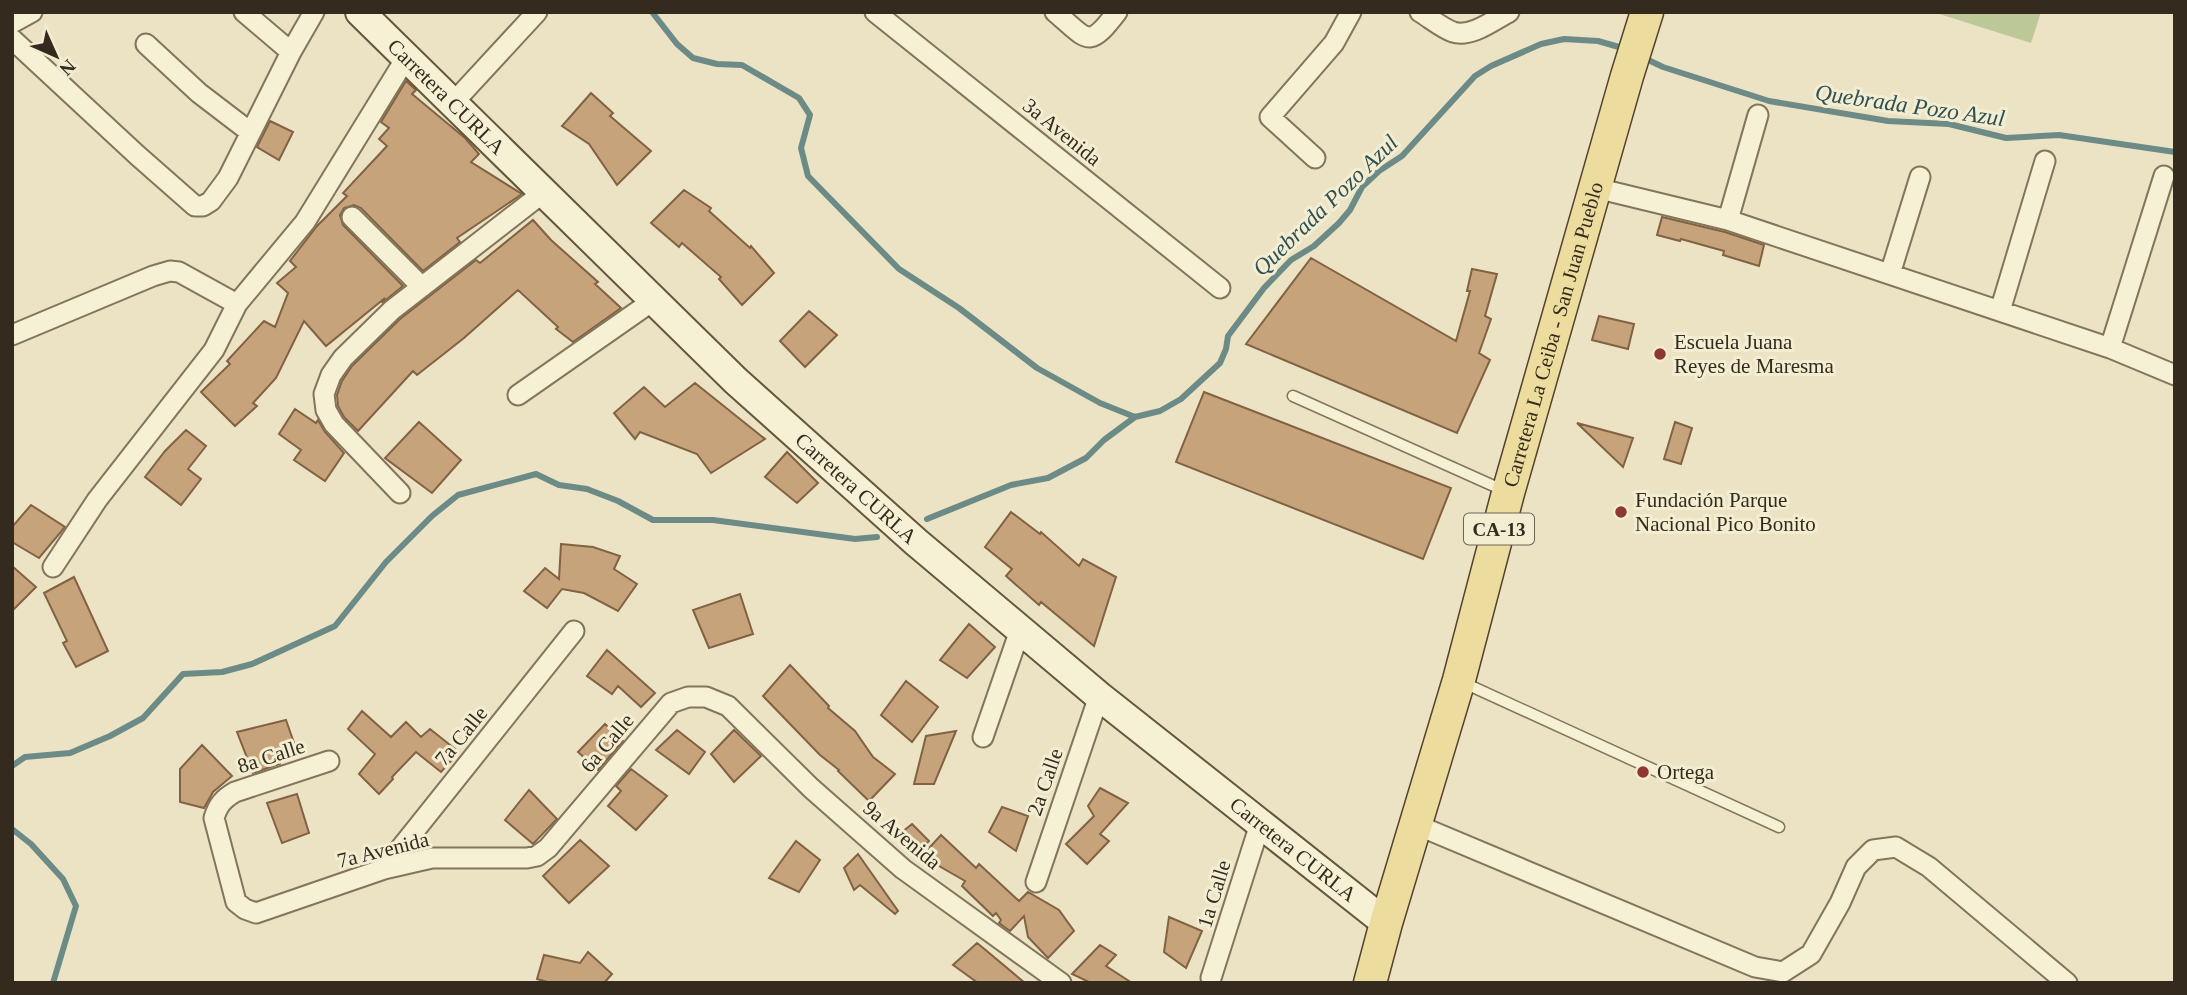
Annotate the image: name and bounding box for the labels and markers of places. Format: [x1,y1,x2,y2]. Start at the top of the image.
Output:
place label: Escuela Juana Reyes de Maresma [1674,330,1834,378]
marker: Escuela Juana Reyes de Maresma [1652,346,1668,362]
place label: Fundación Parque Nacional Pico Bonito [1635,488,1816,536]
marker: Fundación Parque Nacional Pico Bonito [1613,504,1629,520]
place label: Ortega [1657,760,1715,784]
marker: Ortega [1635,764,1651,780]

